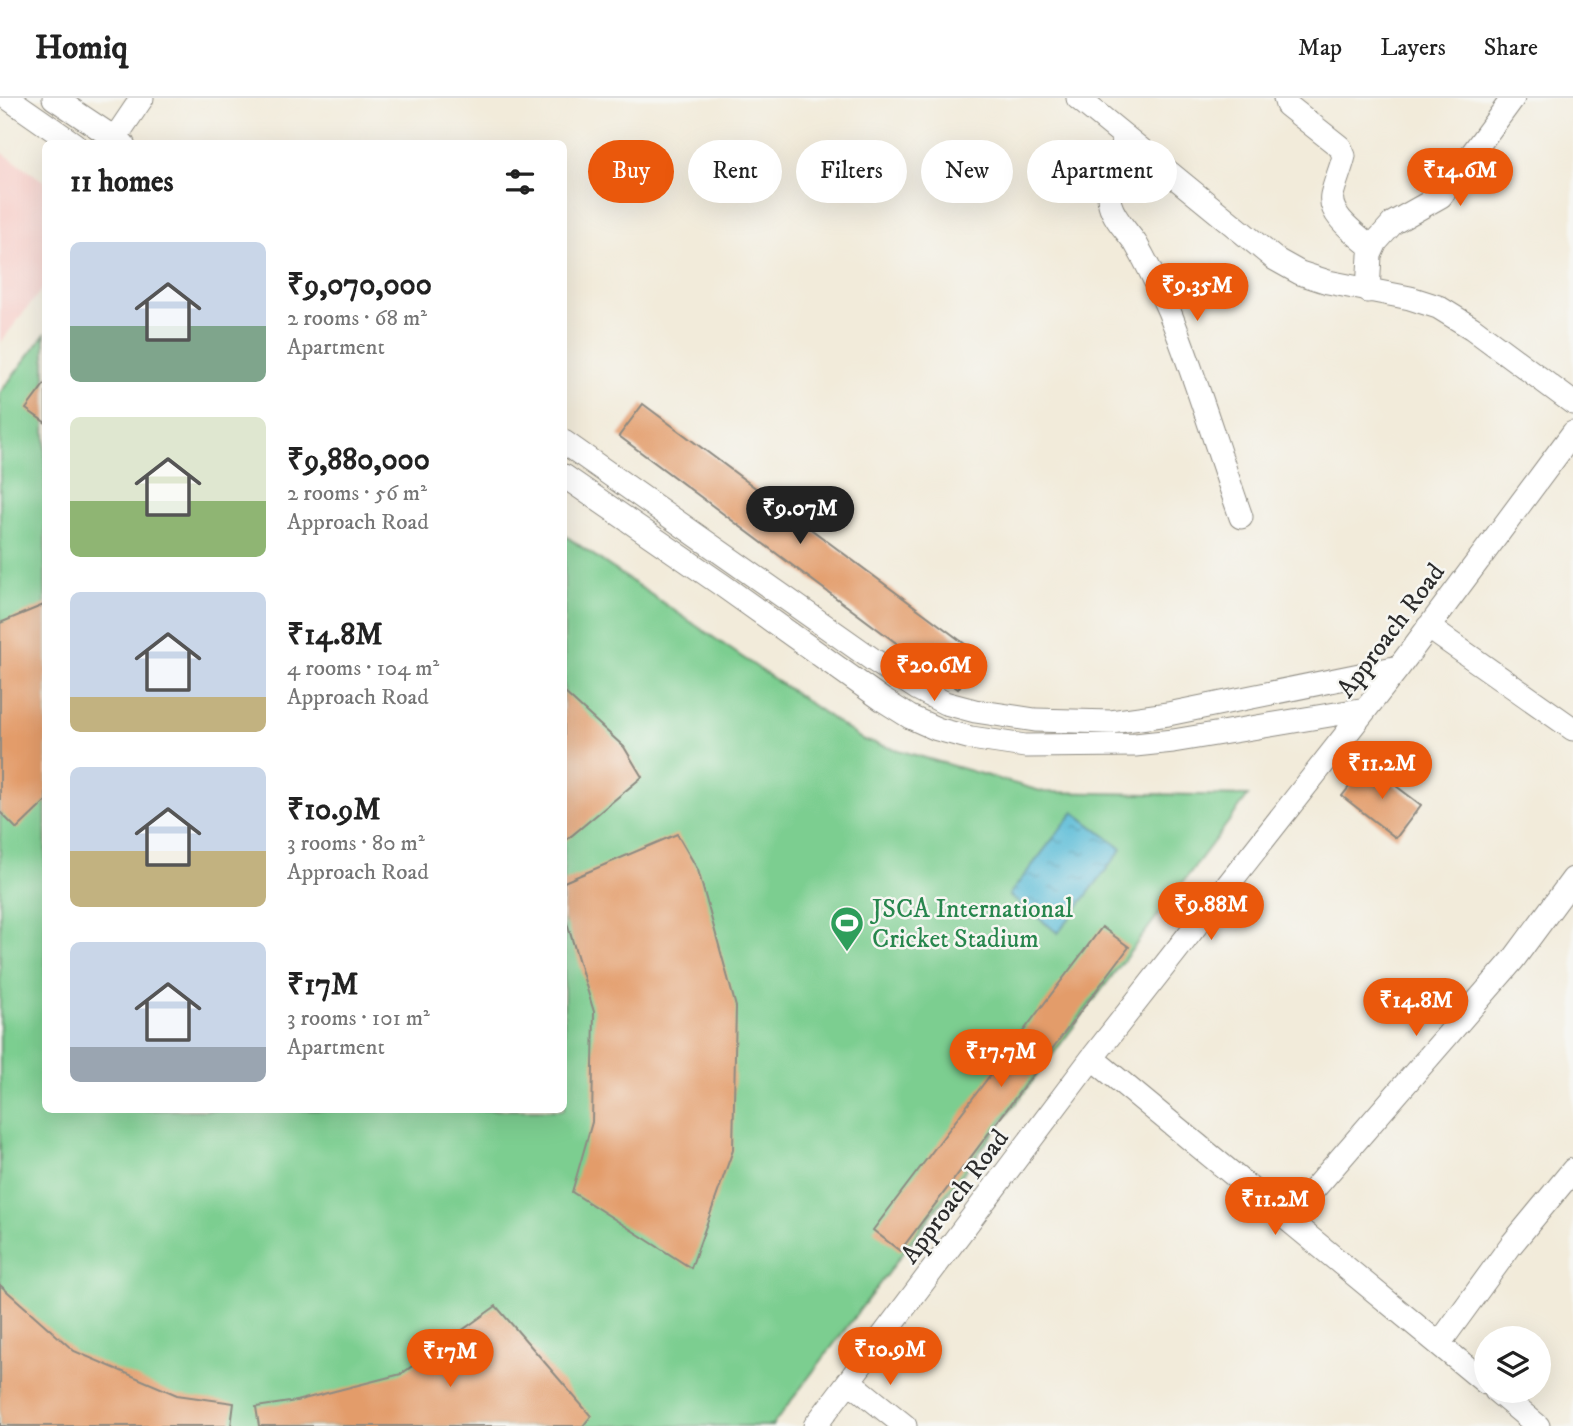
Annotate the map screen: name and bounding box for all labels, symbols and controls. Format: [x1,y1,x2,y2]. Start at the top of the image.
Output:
text: Homiq [35,28,128,69]
text: Map [1298,33,1342,63]
text: Layers [1380,33,1446,63]
text: Share [1484,33,1538,63]
chip: Buy [588,140,674,203]
chip: Rent [688,140,782,203]
chip: Filters [796,140,907,203]
chip: New [921,140,1013,203]
chip: Apartment [1027,140,1177,203]
pin: ₹14.6M [1403,148,1517,208]
text: ₹14.6M [1423,156,1497,185]
icon: filters [501,163,539,201]
text: 11 homes [70,164,174,201]
pin: ₹9.35M [1140,264,1254,323]
text: ₹9,070,000 [287,267,432,304]
icon: home [126,270,210,354]
text: ₹9.35M [1161,271,1233,300]
text: 2 rooms · 68 m² [287,304,427,333]
text: Apartment [287,333,385,362]
text: ₹9,880,000 [287,442,430,479]
icon: home [126,445,210,529]
text: 2 rooms · 56 m² [287,479,427,508]
pin: ₹9.07M [743,486,857,546]
text: ₹9.07M [762,494,838,523]
text: Approach Road [287,508,429,537]
street label: Approach Road [1330,557,1453,705]
text: ₹14.8M [287,617,383,654]
icon: home [126,620,210,704]
pin: ₹20.6M [877,644,991,703]
text: ₹20.6M [896,651,972,680]
text: 4 rooms · 104 m² [287,654,439,683]
text: Approach Road [287,683,429,712]
pin: ₹11.2M [1325,742,1439,801]
text: ₹11.2M [1348,749,1416,778]
text: ₹10.9M [287,792,381,829]
icon: home [126,795,210,879]
text: 3 rooms · 80 m² [287,829,425,858]
text: Approach Road [287,858,429,887]
pin: ₹9.88M [1154,882,1268,942]
text: ₹9.88M [1174,890,1248,919]
place label: JSCA International Cricket Stadium [870,893,1073,956]
sports icon: JSCA International Cricket Stadium [828,904,866,953]
text: ₹17M [287,967,358,1004]
icon: home [126,970,210,1054]
pin: ₹14.8M [1359,978,1473,1038]
text: ₹14.8M [1379,986,1453,1015]
text: 3 rooms · 101 m² [287,1004,430,1033]
pin: ₹17.7M [944,1030,1058,1089]
text: Apartment [287,1033,385,1062]
text: ₹17.7M [966,1037,1036,1066]
street label: Approach Road [894,1123,1017,1271]
pin: ₹11.2M [1218,1178,1332,1237]
text: ₹11.2M [1241,1185,1309,1214]
map controls [1474,1326,1551,1403]
button: layers [1474,1326,1551,1403]
pin: ₹10.9M [833,1328,947,1387]
pin: ₹17M [409,1330,491,1389]
text: ₹10.9M [854,1335,926,1364]
text: ₹17M [423,1337,477,1366]

